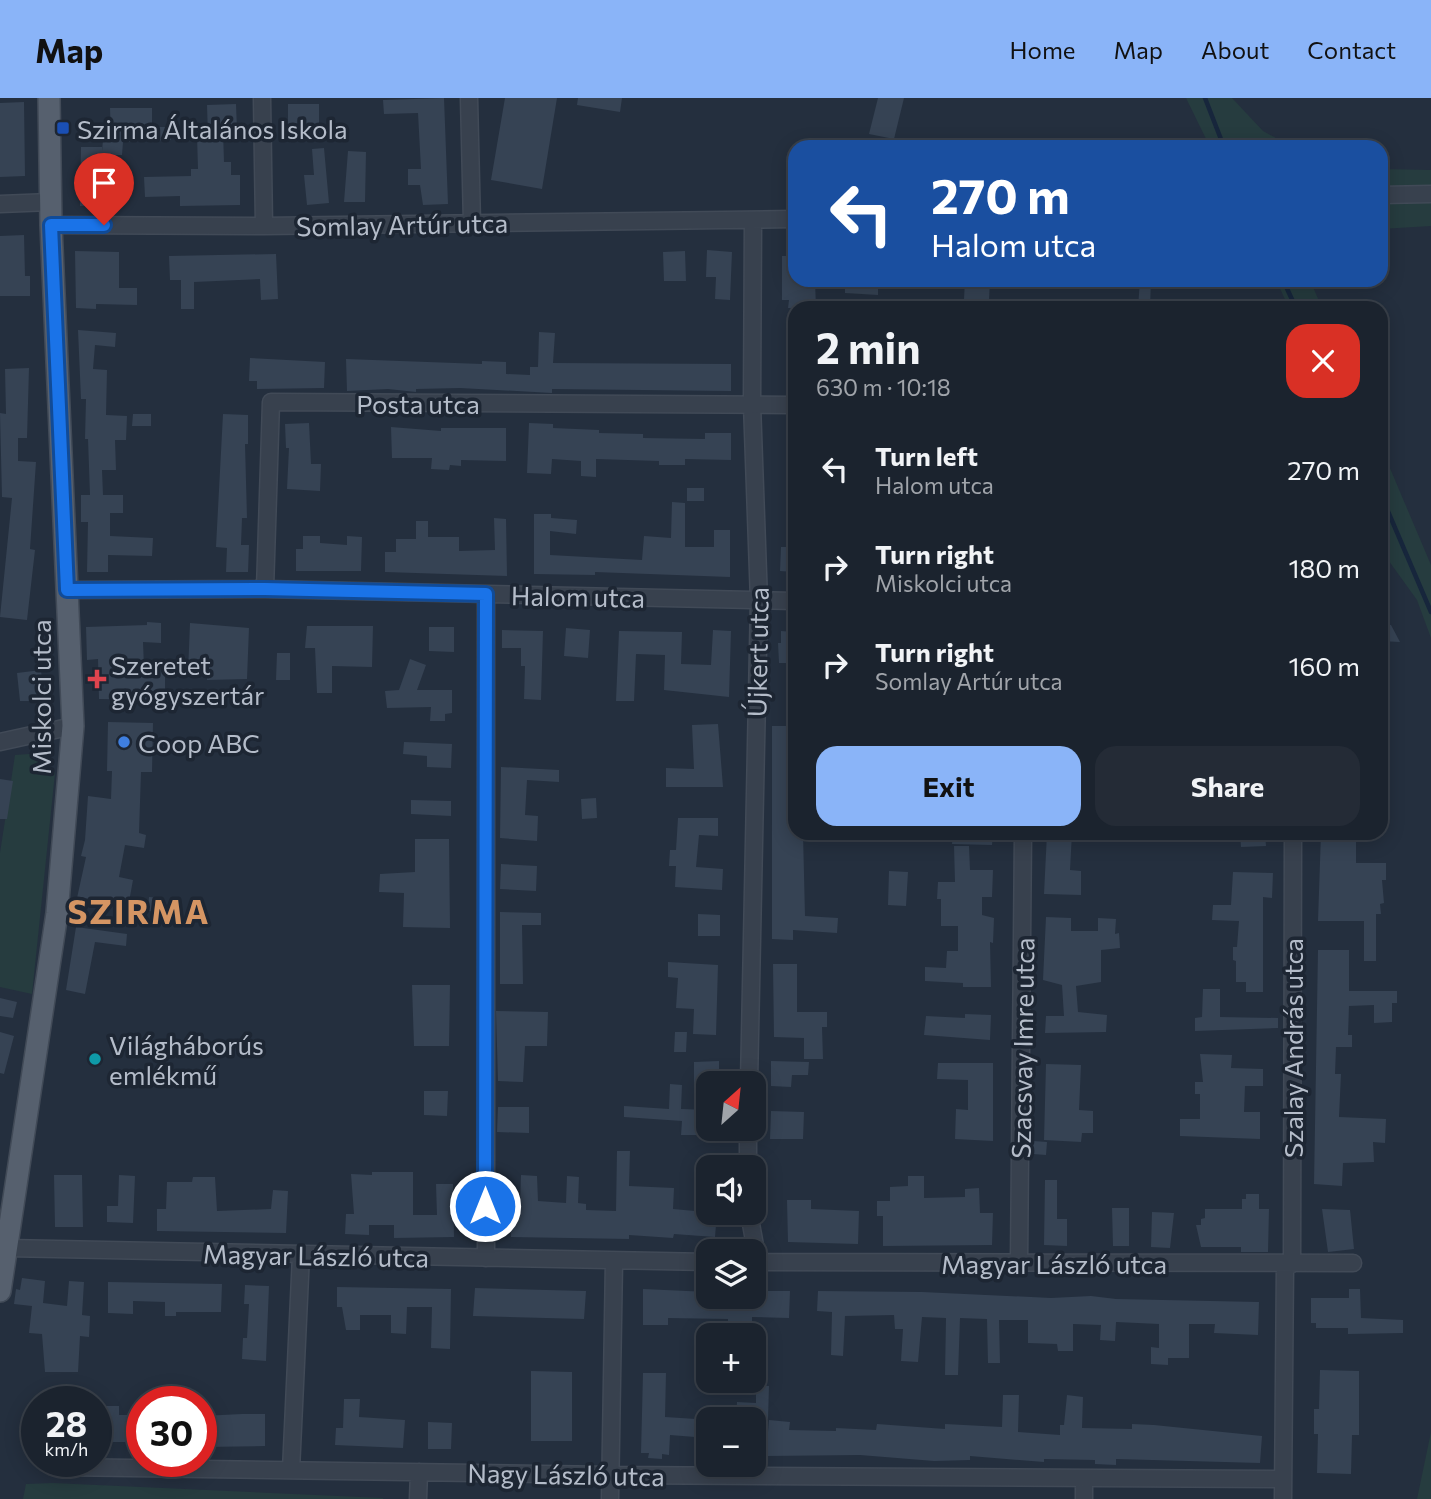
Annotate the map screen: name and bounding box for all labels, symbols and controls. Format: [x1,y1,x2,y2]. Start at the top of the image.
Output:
text: Map [35,29,103,70]
text: Home [1010,35,1076,64]
text: Map [1114,35,1163,64]
text: About [1201,35,1269,64]
text: Contact [1307,35,1396,64]
place label: Szirma Általános Iskola [77,113,348,144]
marker: Szirma Általános Iskola [55,120,71,136]
pin [74,153,134,225]
icon: arrive [85,164,123,202]
text: 270 m [931,164,1070,224]
icon: left [816,168,907,259]
street label: Somlay Artúr utca [296,207,508,241]
text: Halom utca [931,224,1096,264]
text: 2 min [816,321,921,373]
button: close [1286,324,1360,398]
text: 630 m · 10:18 [816,373,951,401]
street label: Posta utca [356,388,480,419]
text: Turn left [875,440,978,471]
icon: left [816,450,854,488]
text: 270 m [1287,454,1360,485]
text: Halom utca [875,471,994,499]
text: Turn right [875,538,994,569]
icon: right [816,548,854,586]
text: 180 m [1288,552,1360,583]
text: Miskolci utca [875,569,1012,597]
street label: Halom utca [511,579,645,613]
street label: Újkert utca [740,587,774,717]
street label: Miskolci utca [25,619,56,775]
text: Turn right [875,636,994,667]
icon: right [816,646,854,684]
place label: Szeretet gyógyszertár [111,649,264,710]
text: 160 m [1288,650,1360,681]
text: Somlay Artúr utca [875,667,1063,695]
marker: Szeretet gyógyszertár [89,671,105,687]
place label: Coop ABC [138,727,260,758]
marker: Coop ABC [116,734,132,750]
button: Exit [816,746,1081,826]
button: Share [1095,746,1360,826]
district label: SZIRMA [67,890,211,931]
street label: Szacsvay Imre utca [1005,937,1039,1159]
street label: Szalay András utca [1277,938,1308,1158]
place label: Világháborús emlékmű [109,1029,264,1090]
marker: Világháborús emlékmű [87,1051,103,1067]
north arrow [696,1071,766,1141]
map controls [696,1071,766,1477]
button: sound [696,1155,766,1225]
position arrow [448,1169,522,1243]
street label: Magyar László utca [203,1238,429,1272]
button: layers [696,1239,766,1309]
street label: Magyar László utca [941,1248,1167,1279]
button: + [696,1323,766,1393]
speed limit sign: 30 [126,1386,217,1477]
text: 28 [46,1401,87,1444]
button: − [696,1407,766,1477]
text: km/h [45,1438,88,1460]
street label: Nagy László utca [467,1457,665,1491]

